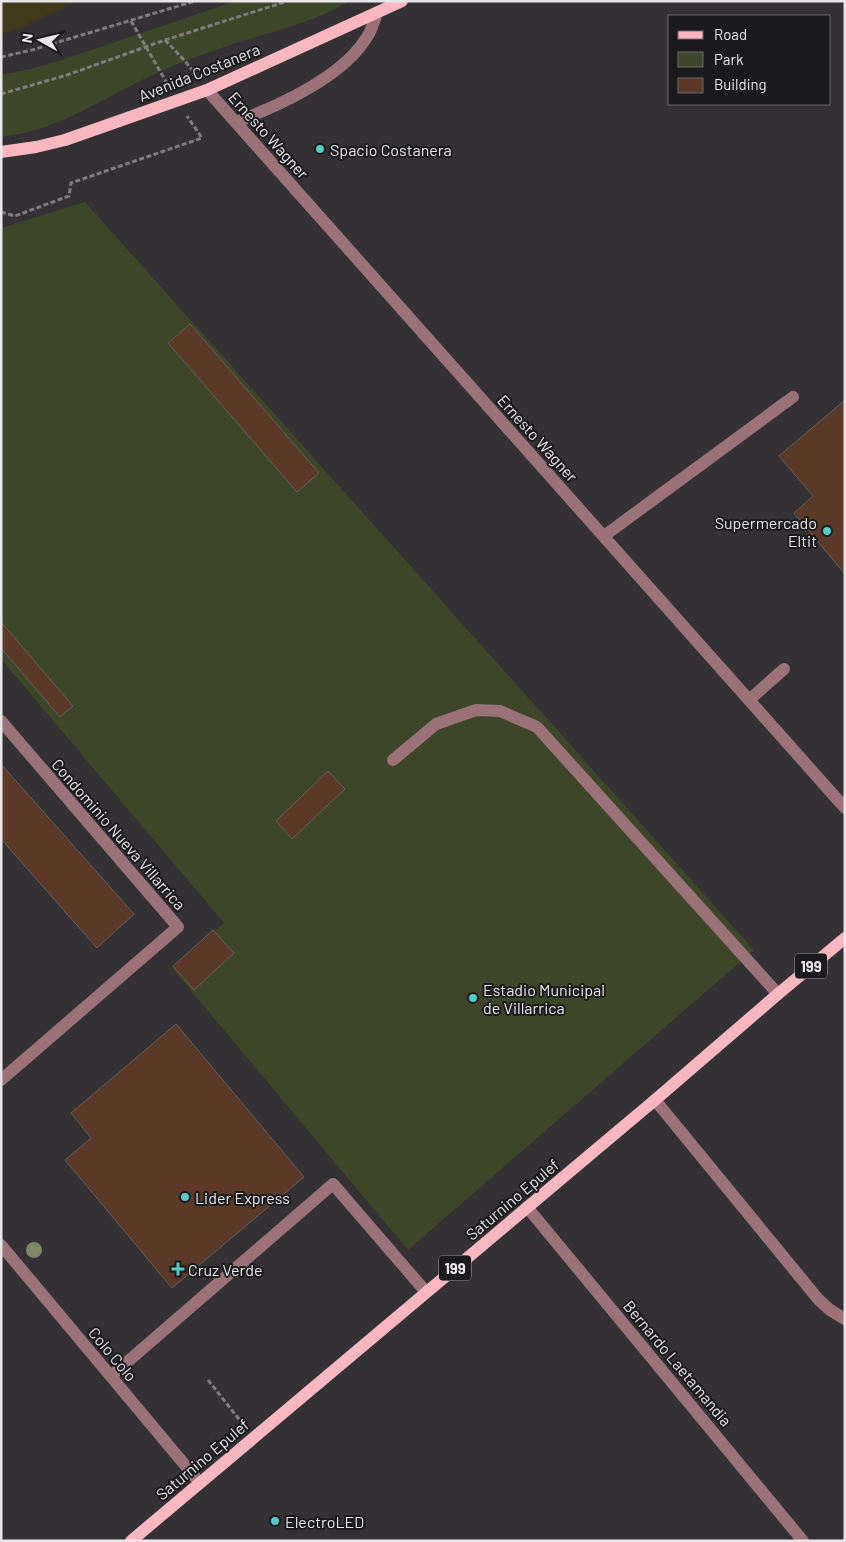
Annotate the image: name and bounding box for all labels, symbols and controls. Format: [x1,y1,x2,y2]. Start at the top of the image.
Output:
north arrow [15,15,65,65]
legend [668,15,831,105]
text: Road [714,25,747,43]
text: N [18,32,36,44]
street label: Avenida Costanera [136,39,262,105]
text: Park [714,50,744,68]
text: Building [714,75,767,93]
street label: Ernesto Wagner [225,88,313,183]
place label: Spacio Costanera [330,140,452,159]
marker: Spacio Costanera [314,143,326,155]
street label: Ernesto Wagner [494,391,582,486]
place label: Supermercado Eltit [715,513,817,550]
marker: Supermercado Eltit [821,525,833,537]
street label: Condominio Nueva Villarrica [48,755,190,913]
road number: 199 [795,954,827,978]
place label: Estadio Municipal de Villarrica [483,980,605,1017]
marker: Estadio Municipal de Villarrica [467,992,479,1004]
street label: Saturnino Epulef [462,1154,563,1243]
place label: Lider Express [195,1188,290,1207]
marker: Lider Express [179,1191,191,1203]
road number: 199 [439,1256,471,1280]
place label: Cruz Verde [188,1260,263,1279]
marker: Cruz Verde [172,1263,184,1275]
street label: Bernardo Laetamandia [620,1296,736,1430]
street label: Colo Colo [85,1323,141,1385]
street label: Saturnino Epulef [152,1414,253,1503]
place label: ElectroLED [285,1512,364,1531]
marker: ElectroLED [269,1515,281,1527]

